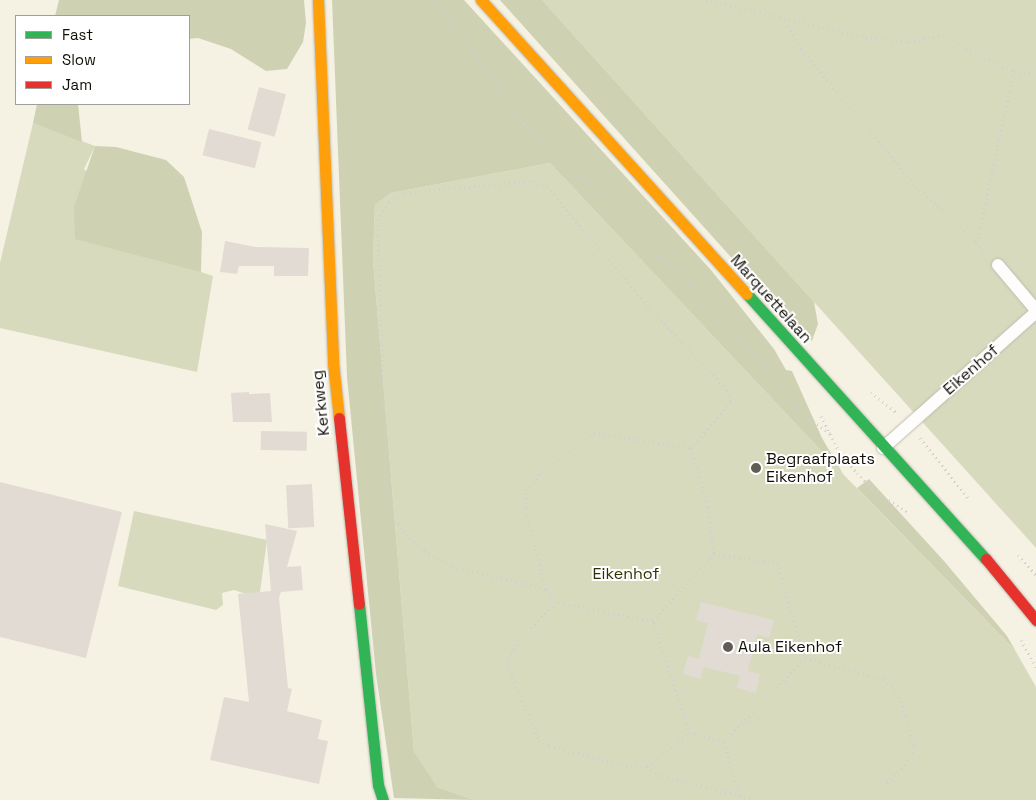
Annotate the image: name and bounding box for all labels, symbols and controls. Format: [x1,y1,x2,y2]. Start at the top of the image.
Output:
legend [15,15,190,105]
text: Fast [62,25,93,44]
text: Slow [62,50,96,69]
text: Jam [62,75,92,94]
street label: Marquettelaan [726,251,816,347]
street label: Eikenhof [939,341,1003,399]
street label: Kerkweg [308,369,334,437]
place label: Begraafplaats Eikenhof [766,449,875,487]
marker: Begraafplaats Eikenhof [750,462,762,474]
park label: Eikenhof [593,564,659,584]
place label: Aula Eikenhof [738,637,842,657]
marker: Aula Eikenhof [722,641,734,653]

